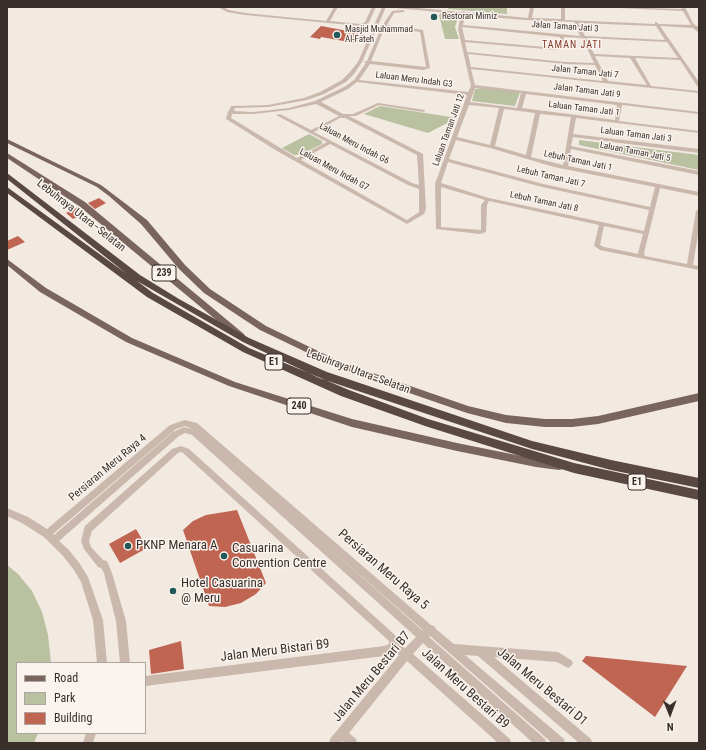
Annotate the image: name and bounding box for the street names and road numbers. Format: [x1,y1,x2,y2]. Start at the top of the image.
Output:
street label: Jalan Taman Jati 3 [531,19,599,35]
street label: Jalan Taman Jati 7 [551,63,619,81]
street label: Laluan Meru Indah G3 [375,70,453,90]
street label: Jalan Taman Jati 9 [553,82,621,100]
street label: Laluan Taman Jati 12 [431,92,467,168]
street label: Laluan Taman Jati 1 [548,99,620,119]
street label: Laluan Meru Indah G6 [317,121,391,167]
street label: Laluan Taman Jati 3 [600,125,672,145]
street label: Laluan Taman Jati 5 [599,140,671,164]
street label: Laluan Meru Indah G7 [298,146,370,194]
street label: Lebuh Taman Jati 1 [543,148,613,174]
street label: Lebuh Taman Jati 7 [516,164,586,190]
street label: Lebuhraya Utara–Selatan [34,177,128,255]
street label: Lebuh Taman Jati 8 [509,189,579,215]
road number: 239 [152,265,176,281]
street label: Lebuhraya Utara–Selatan [305,347,411,397]
road number: E1 [265,354,283,370]
road number: 240 [287,398,311,414]
street label: Persiaran Meru Raya 4 [67,432,149,504]
road number: E1 [628,474,646,490]
street label: Persiaran Meru Raya 5 [335,527,431,613]
street label: Jalan Meru Bestari B7 [330,629,414,725]
street label: Jalan Meru Bistari B9 [220,637,330,665]
street label: Jalan Meru Bestari B9 [418,645,512,733]
street label: Jalan Meru Bestari D1 [494,645,590,729]

